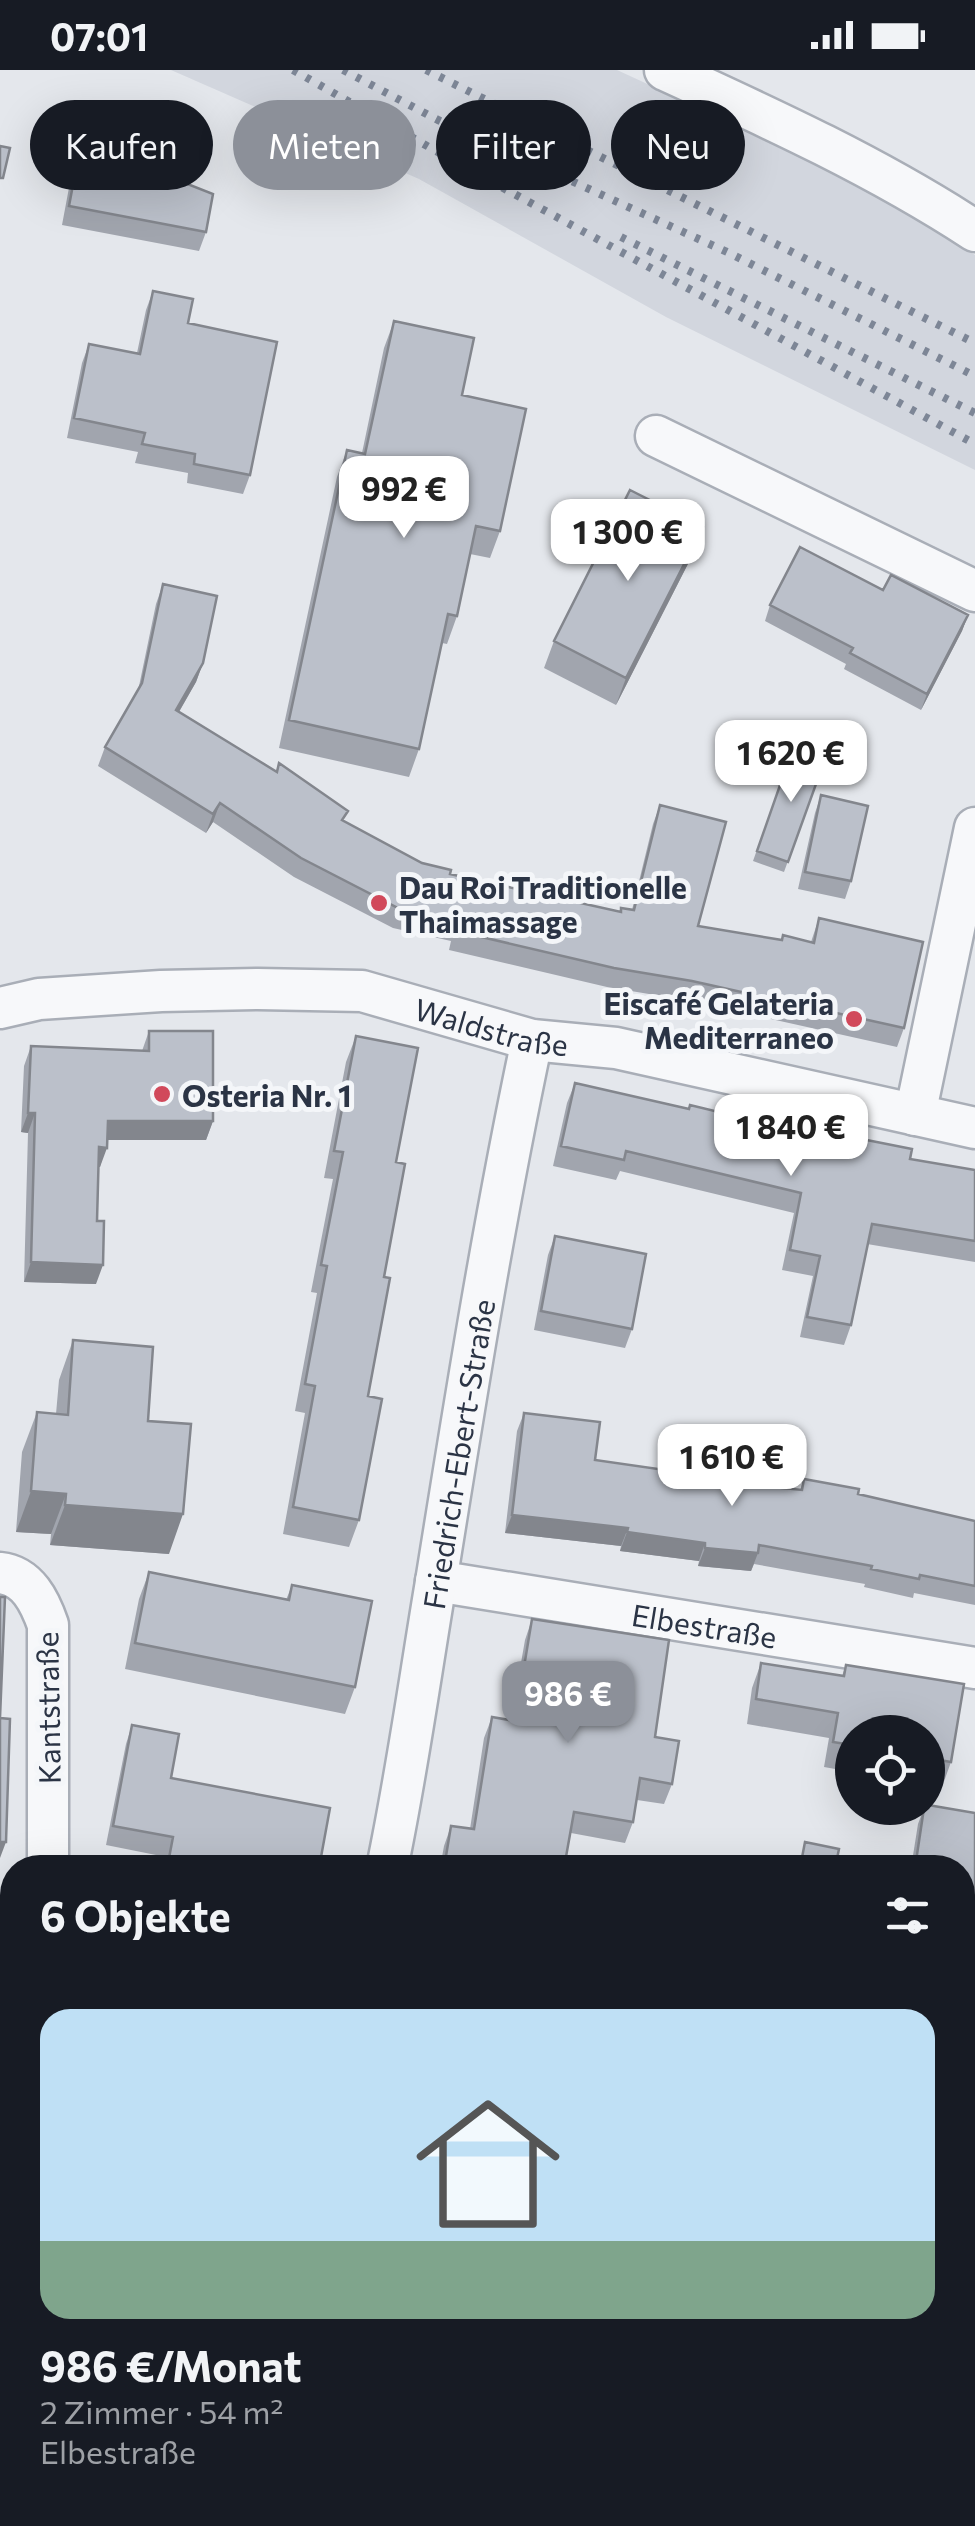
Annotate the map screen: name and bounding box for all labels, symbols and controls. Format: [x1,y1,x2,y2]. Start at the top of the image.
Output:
text: 07:01 [50,12,148,59]
chip: Kaufen [30,100,213,190]
chip: Mieten [233,100,416,190]
chip: Filter [436,100,591,190]
chip: Neu [611,100,745,190]
pin: 992 € [334,456,474,541]
text: 992 € [361,468,447,508]
pin: 1 300 € [536,499,720,584]
text: 1 300 € [573,511,683,551]
pin: 1 620 € [699,720,883,805]
text: 1 620 € [737,732,845,772]
place label: Dau Roi Traditionelle Thaimassage [399,868,687,939]
marker: Dau Roi Traditionelle Thaimassage [368,892,390,914]
place label: Eiscafé Gelateria Mediterraneo [604,984,834,1055]
street label: Waldstraße [411,989,570,1062]
marker: Eiscafé Gelateria Mediterraneo [843,1008,865,1030]
place label: Osteria Nr. 1 [182,1076,351,1113]
marker: Osteria Nr. 1 [151,1083,173,1105]
pin: 1 840 € [699,1094,883,1179]
text: 1 840 € [736,1106,846,1146]
street label: Friedrich-Ebert-Straße [413,1296,501,1612]
pin: 1 610 € [640,1424,824,1509]
text: 1 610 € [680,1436,784,1476]
street label: Elbestraße [629,1594,780,1654]
street label: Kantstraße [27,1631,67,1785]
pin: 986 € [498,1661,638,1746]
text: 986 € [524,1673,612,1713]
map controls [835,1715,945,1825]
button: locate [835,1715,945,1825]
icon: filters [880,1888,935,1943]
text: 6 Objekte [40,1889,231,1941]
icon: home [398,2074,578,2254]
text: 986 €/Monat [40,2339,301,2391]
text: 2 Zimmer · 54 m² [40,2391,283,2431]
text: Elbestraße [40,2431,196,2471]

